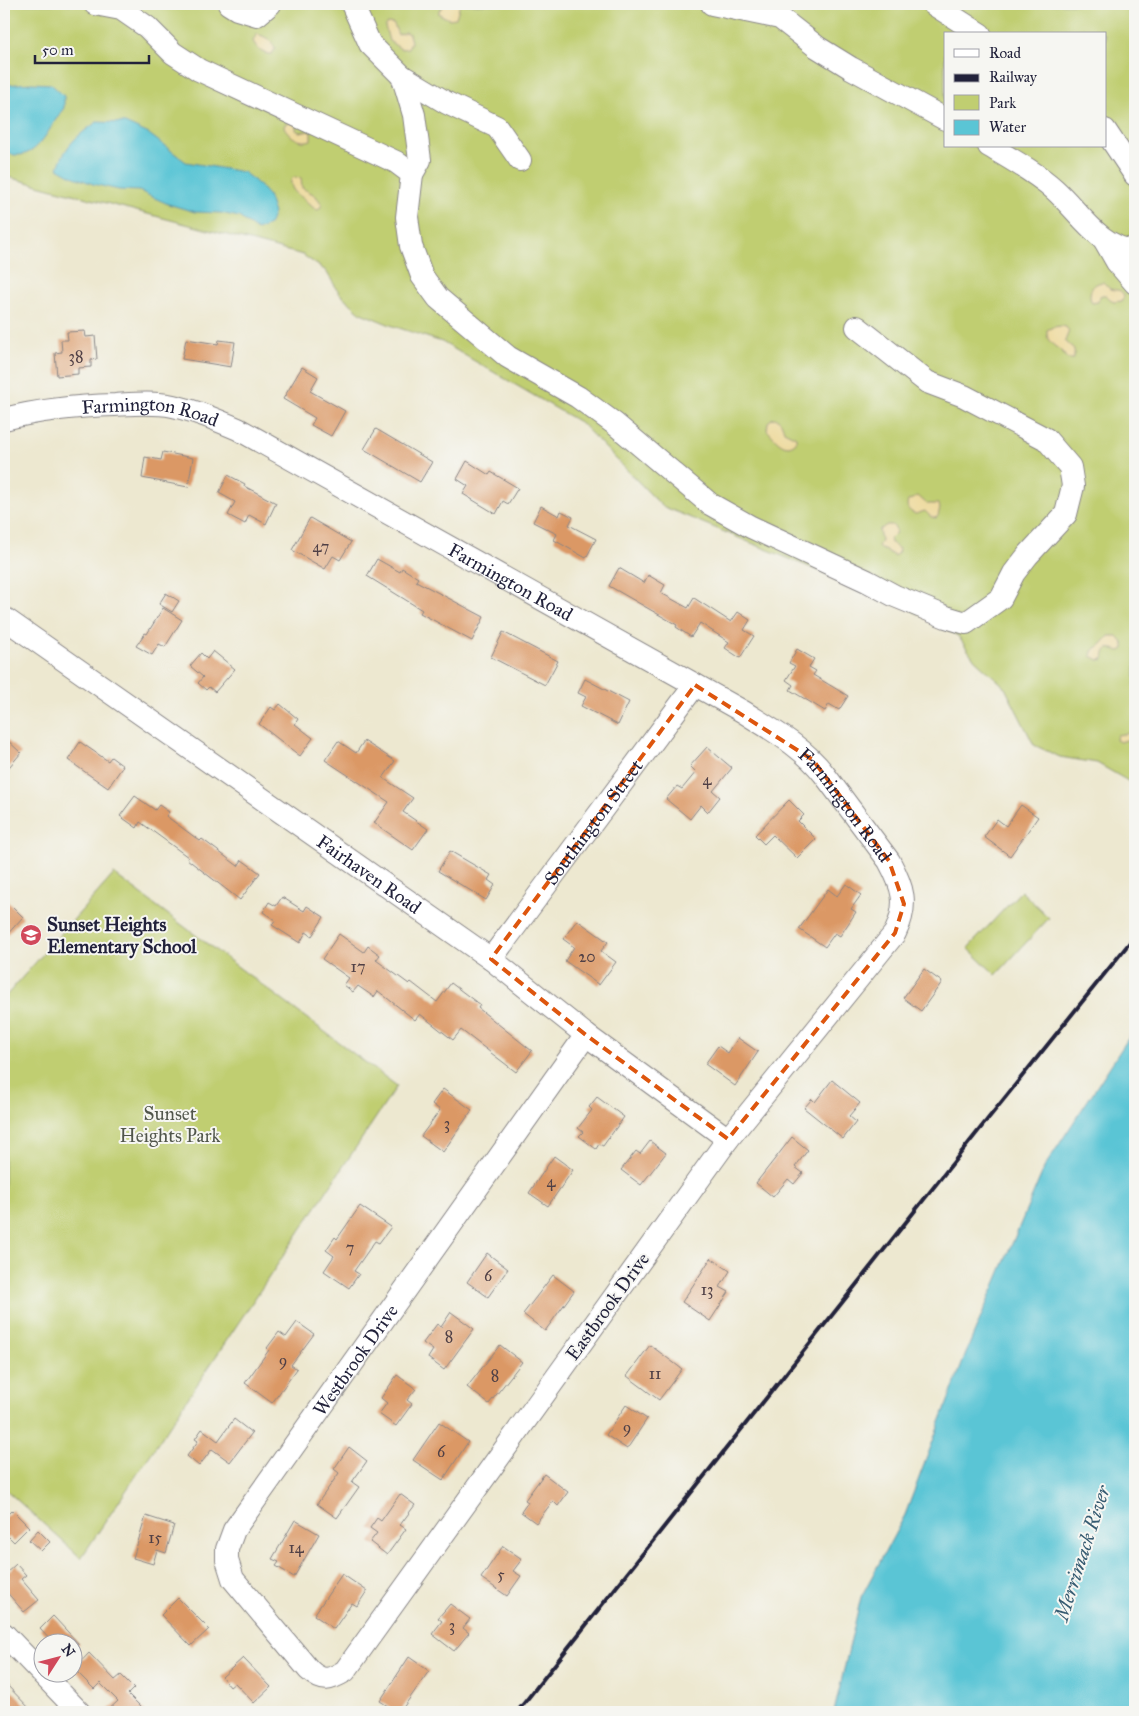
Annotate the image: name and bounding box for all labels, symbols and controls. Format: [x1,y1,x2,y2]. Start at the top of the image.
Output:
scale bar [35,32,149,64]
legend [944,32,1106,148]
text: 50 m [42,41,74,59]
text: Road [989,44,1021,62]
text: Railway [989,68,1038,86]
text: Park [989,94,1016,112]
text: Water [989,118,1026,136]
house number: 38 [69,347,83,366]
street label: Farmington Road [81,393,222,432]
house number: 47 [313,537,329,556]
street label: Farmington Road [444,538,577,626]
street label: Farmington Road [794,743,897,867]
street label: Southington Street [539,755,648,889]
house number: 4 [703,770,713,789]
street label: Fairhaven Road [312,830,426,919]
place label: Sunset Heights Elementary School [47,913,197,959]
school or university icon: Sunset Heights Elementary School [19,923,43,947]
house number: 20 [578,947,596,966]
house number: 17 [351,957,365,976]
park label: Sunset Heights Park [120,1102,221,1148]
house number: 3 [444,1114,450,1133]
house number: 4 [547,1172,557,1191]
house number: 7 [346,1238,354,1257]
street label: Eastbrook Drive [561,1248,654,1365]
house number: 6 [484,1266,493,1285]
house number: 13 [701,1280,713,1299]
street label: Westbrook Drive [308,1300,403,1420]
house number: 8 [445,1327,453,1346]
house number: 9 [279,1351,287,1370]
house number: 11 [649,1364,661,1383]
house number: 8 [491,1366,499,1385]
house number: 9 [623,1418,631,1437]
house number: 6 [437,1442,446,1461]
water label: Merrimack River [1048,1481,1116,1626]
house number: 15 [148,1528,162,1547]
house number: 14 [288,1538,305,1557]
house number: 5 [497,1565,505,1584]
house number: 3 [449,1616,455,1635]
north arrow [32,1634,82,1684]
text: N [58,1641,79,1661]

